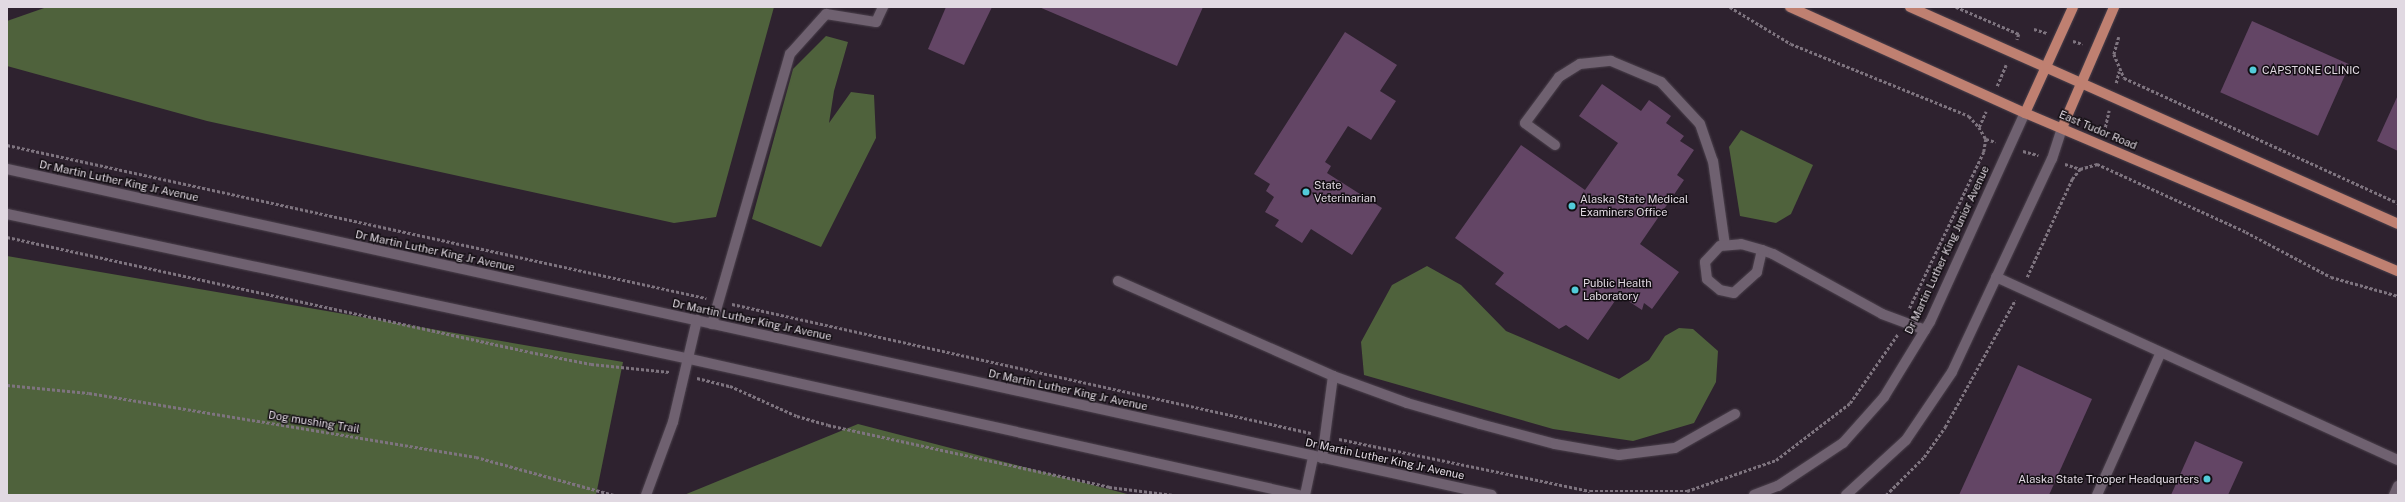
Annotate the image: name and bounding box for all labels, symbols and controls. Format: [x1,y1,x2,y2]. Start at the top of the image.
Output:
place label: CAPSTONE CLINIC [2262,63,2360,77]
marker: CAPSTONE CLINIC [2247,64,2259,76]
street label: East Tudor Road [2057,108,2139,152]
street label: Dr Martin Luther King Jr Avenue [38,158,200,204]
street label: Dr Martin Luther King Junior Avenue [1902,164,1992,336]
place label: State Veterinarian [1314,179,1376,205]
marker: State Veterinarian [1301,187,1311,197]
place label: Alaska State Medical Examiners Office [1580,193,1688,219]
marker: Alaska State Medical Examiners Office [1567,201,1577,211]
street label: Dr Martin Luther King Jr Avenue [354,228,516,274]
place label: Public Health Laboratory [1583,277,1652,303]
marker: Public Health Laboratory [1570,285,1580,295]
street label: Dr Martin Luther King Jr Avenue [671,297,833,343]
street label: Dr Martin Luther King Jr Avenue [987,367,1149,413]
street label: Dog mushing Trail [267,408,361,436]
street label: Dr Martin Luther King Jr Avenue [1304,436,1466,482]
place label: Alaska State Trooper Headquarters [2018,472,2199,486]
marker: Alaska State Trooper Headquarters [2202,474,2212,484]

